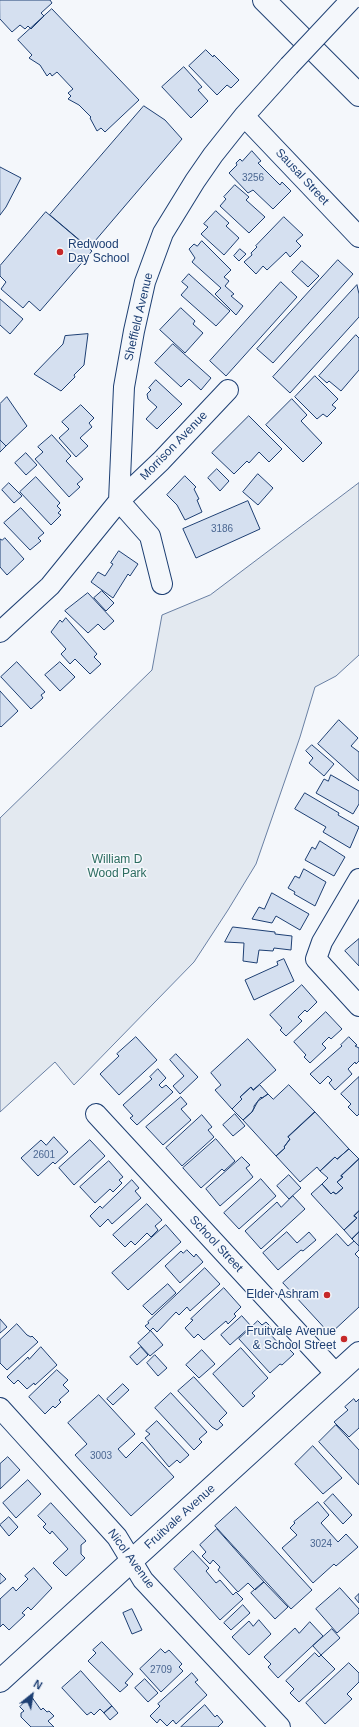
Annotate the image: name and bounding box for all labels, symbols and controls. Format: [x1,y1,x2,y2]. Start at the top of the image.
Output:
street label: Sausal Street [272,146,332,208]
house number: 3256 [242,172,264,184]
place label: Redwood Day School [68,238,129,266]
marker: Redwood Day School [55,247,65,257]
street label: Sheffield Avenue [122,271,156,363]
street label: Morrison Avenue [137,408,211,484]
house number: 3186 [211,523,233,535]
park label: William D Wood Park [87,853,147,881]
house number: 2601 [33,1149,55,1161]
street label: School Street [186,1213,246,1275]
place label: Elder Ashram [246,1288,319,1302]
marker: Elder Ashram [322,1290,332,1300]
place label: Fruitvale Avenue & School Street [246,1325,336,1353]
marker: Fruitvale Avenue & School Street [339,1334,349,1344]
house number: 3003 [90,1450,112,1462]
street label: Fruitvale Avenue [142,1482,218,1552]
street label: Nicol Avenue [104,1526,158,1592]
house number: 3024 [310,1538,332,1550]
house number: 2709 [150,1664,172,1676]
north arrow [12,1675,52,1715]
text: N [32,1677,44,1692]

